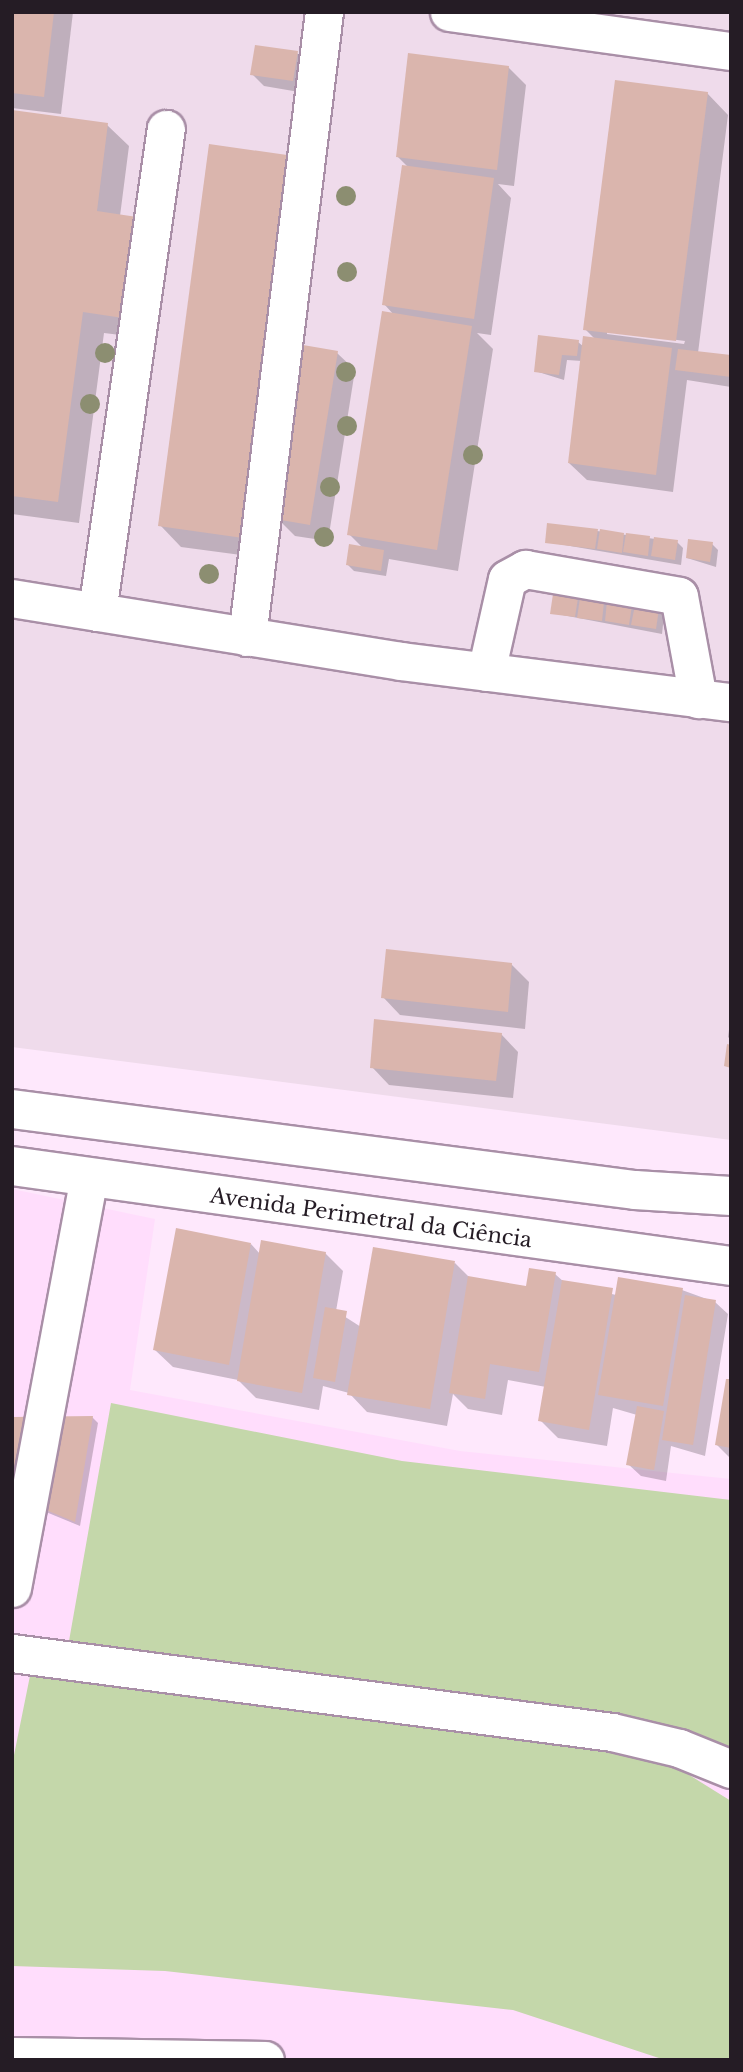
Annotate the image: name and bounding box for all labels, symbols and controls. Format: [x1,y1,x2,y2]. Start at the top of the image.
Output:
street label: Avenida Perimetral da Ciência [208,1183,534,1253]

